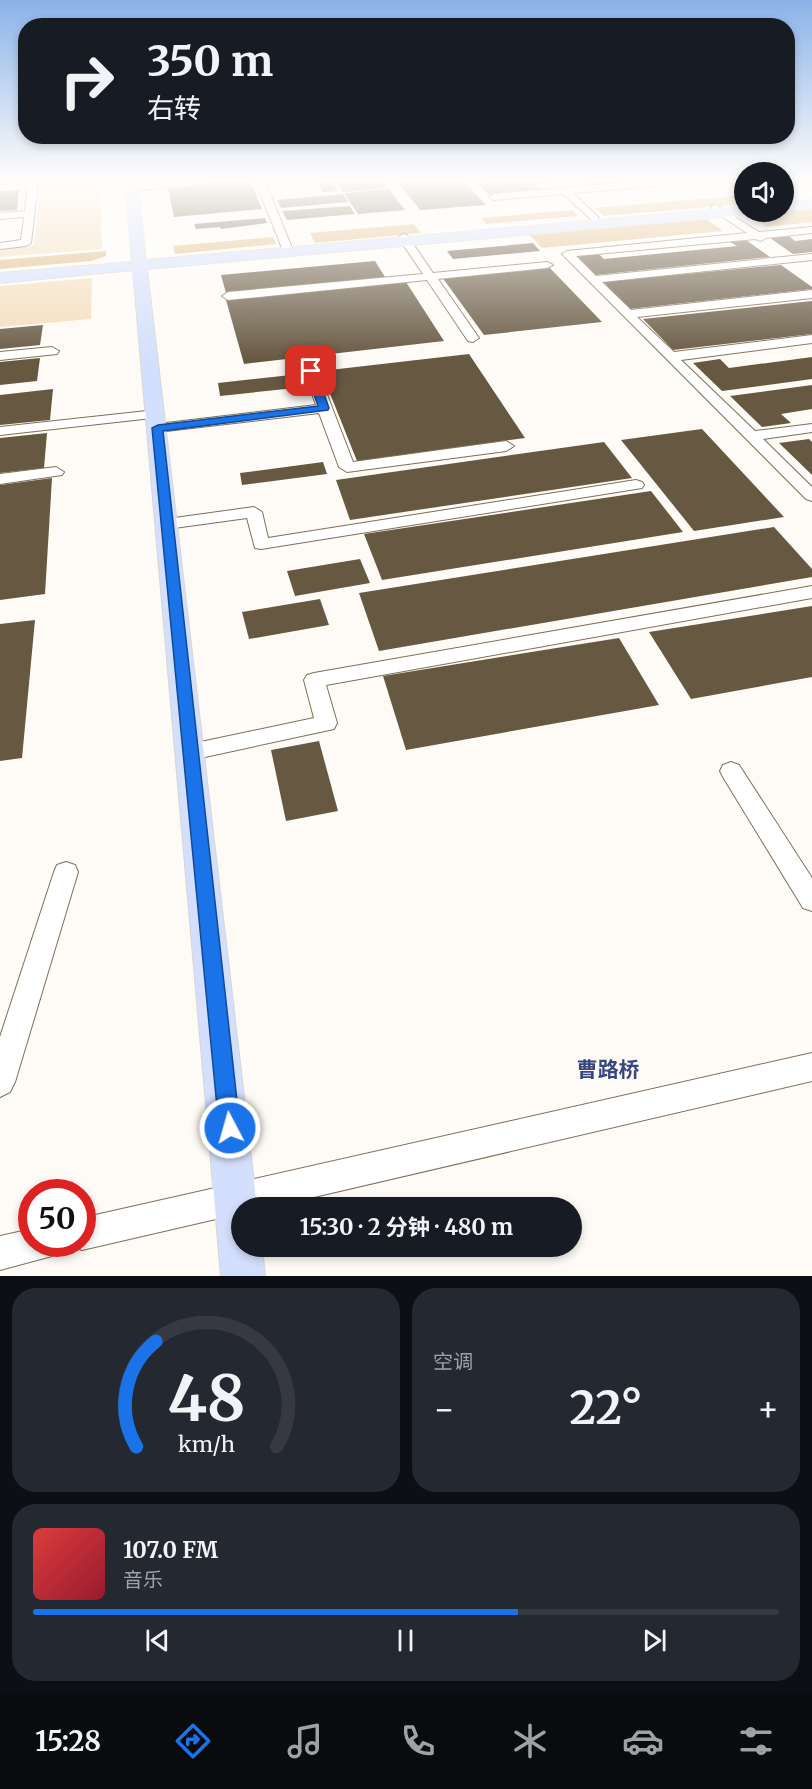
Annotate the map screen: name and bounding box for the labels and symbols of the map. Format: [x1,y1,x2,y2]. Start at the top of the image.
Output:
pin [285,345,336,396]
district label: 曹路桥 [577,1056,640,1083]
position arrow [198,1096,262,1160]
speed limit sign: 50 [18,1179,96,1257]

